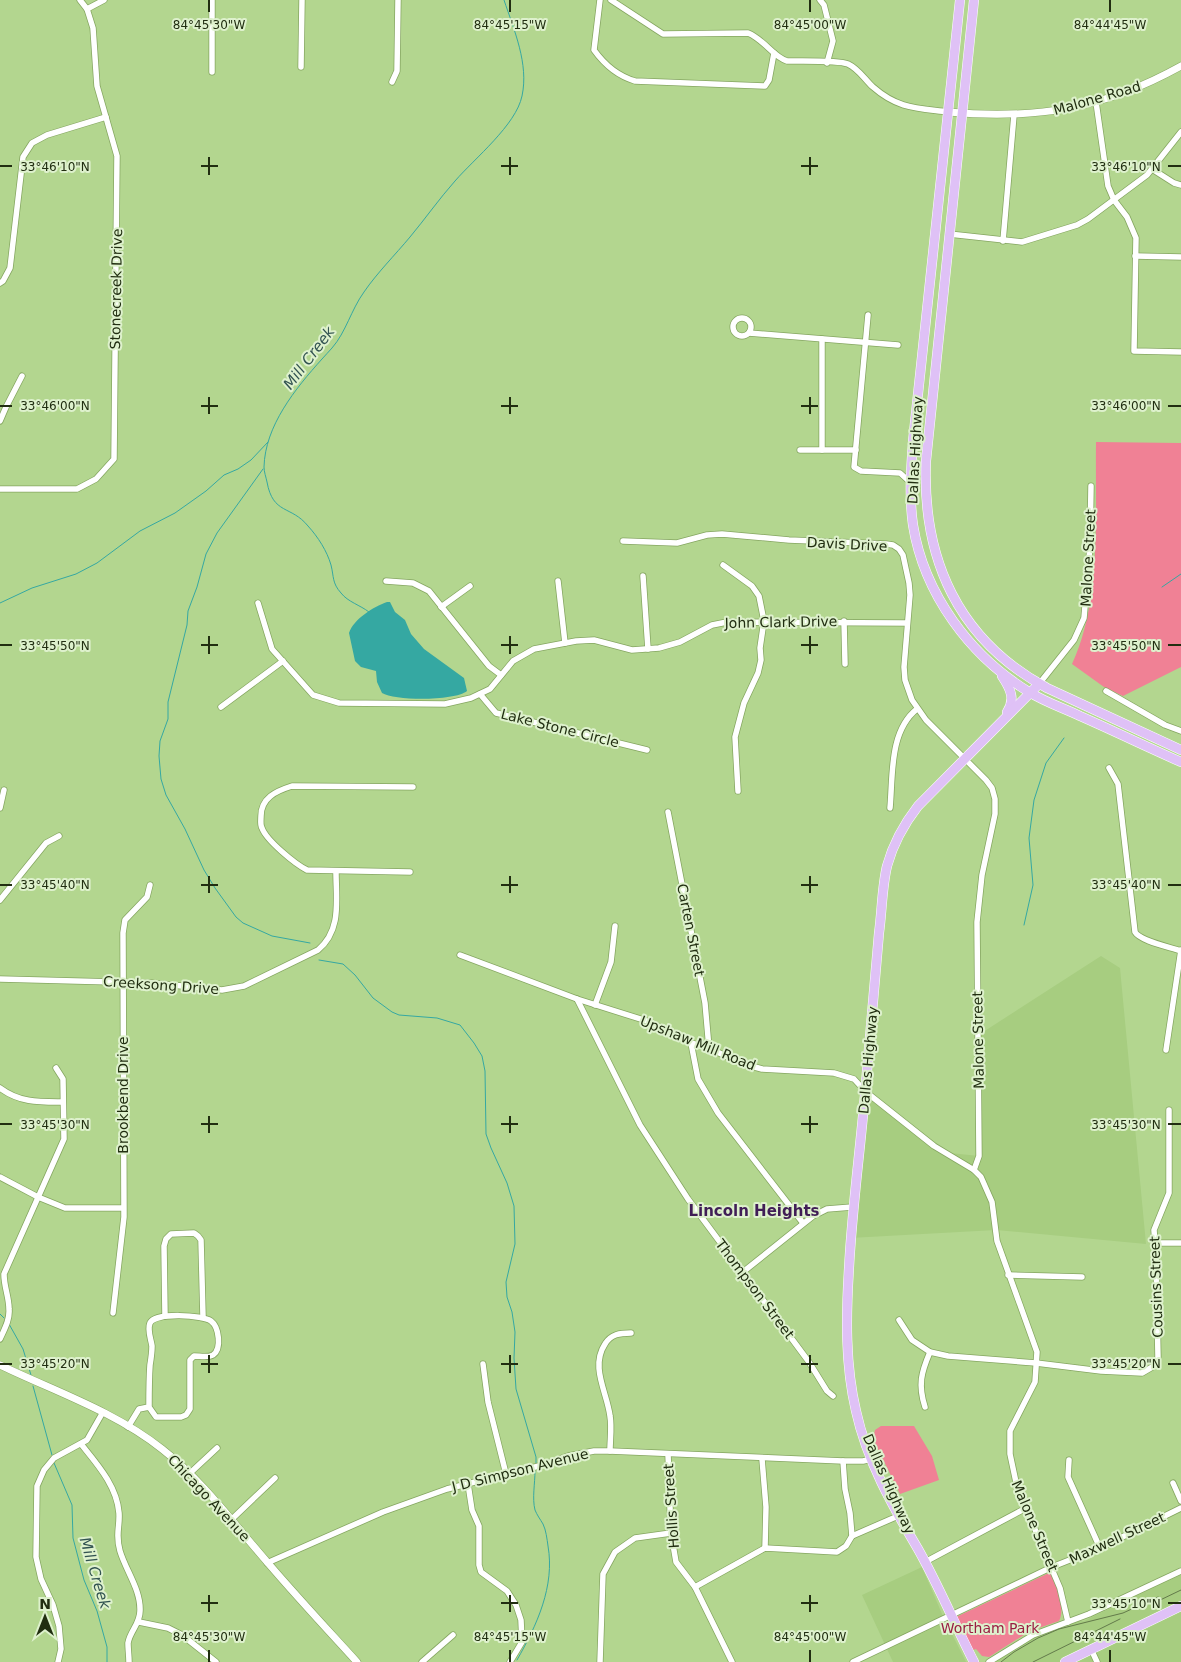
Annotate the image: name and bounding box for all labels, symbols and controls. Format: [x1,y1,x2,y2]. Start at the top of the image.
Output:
text: 84°45'30"W [173,18,245,32]
text: 84°45'15"W [474,18,546,32]
text: 84°45'00"W [774,18,846,32]
text: 84°44'45"W [1074,18,1146,32]
street label: Malone Road [1051,78,1143,118]
text: 33°46'10"N [20,160,90,174]
text: 33°46'10"N [1091,160,1161,174]
street label: Stonecreek Drive [107,229,125,349]
water label: Mill Creek [280,322,339,393]
street label: Dallas Highway [904,396,926,504]
text: 33°46'00"N [20,399,90,413]
text: 33°46'00"N [1091,399,1161,413]
street label: Malone Street [1077,508,1099,607]
street label: Davis Drive [806,534,888,554]
street label: John Clark Drive [723,613,838,631]
text: 33°45'50"N [20,639,90,653]
text: 33°45'50"N [1091,639,1161,653]
street label: Lake Stone Circle [499,706,621,750]
text: 33°45'40"N [20,878,90,892]
text: 33°45'40"N [1091,878,1161,892]
street label: Carten Street [674,882,708,978]
street label: Creeksong Drive [103,973,219,997]
street label: Malone Street [969,991,987,1089]
street label: Dallas Highway [855,1006,881,1114]
street label: Upshaw Mill Road [638,1013,758,1073]
street label: Brookbend Drive [115,1036,131,1154]
text: 33°45'30"N [20,1118,90,1132]
text: 33°45'30"N [1091,1118,1161,1132]
district label: Lincoln Heights [688,1202,820,1220]
street label: Thompson Street [712,1235,798,1342]
street label: Cousins Street [1146,1235,1166,1338]
text: 33°45'20"N [20,1357,90,1371]
text: 33°45'20"N [1091,1357,1161,1371]
street label: Dallas Highway [860,1431,918,1537]
street label: J D Simpson Avenue [449,1445,590,1495]
street label: Chicago Avenue [165,1451,253,1545]
street label: Hollis Street [660,1463,682,1549]
street label: Malone Street [1009,1478,1062,1575]
street label: Maxwell Street [1067,1509,1168,1567]
water label: Mill Creek [76,1535,115,1612]
north arrow [20,1592,70,1642]
text: N [39,1596,51,1612]
text: 33°45'10"N [1091,1597,1161,1611]
park label: Wortham Park [941,1620,1040,1636]
text: 84°45'30"W [173,1630,245,1644]
text: 84°45'15"W [474,1630,546,1644]
text: 84°45'00"W [774,1630,846,1644]
text: 84°44'45"W [1074,1630,1146,1644]

